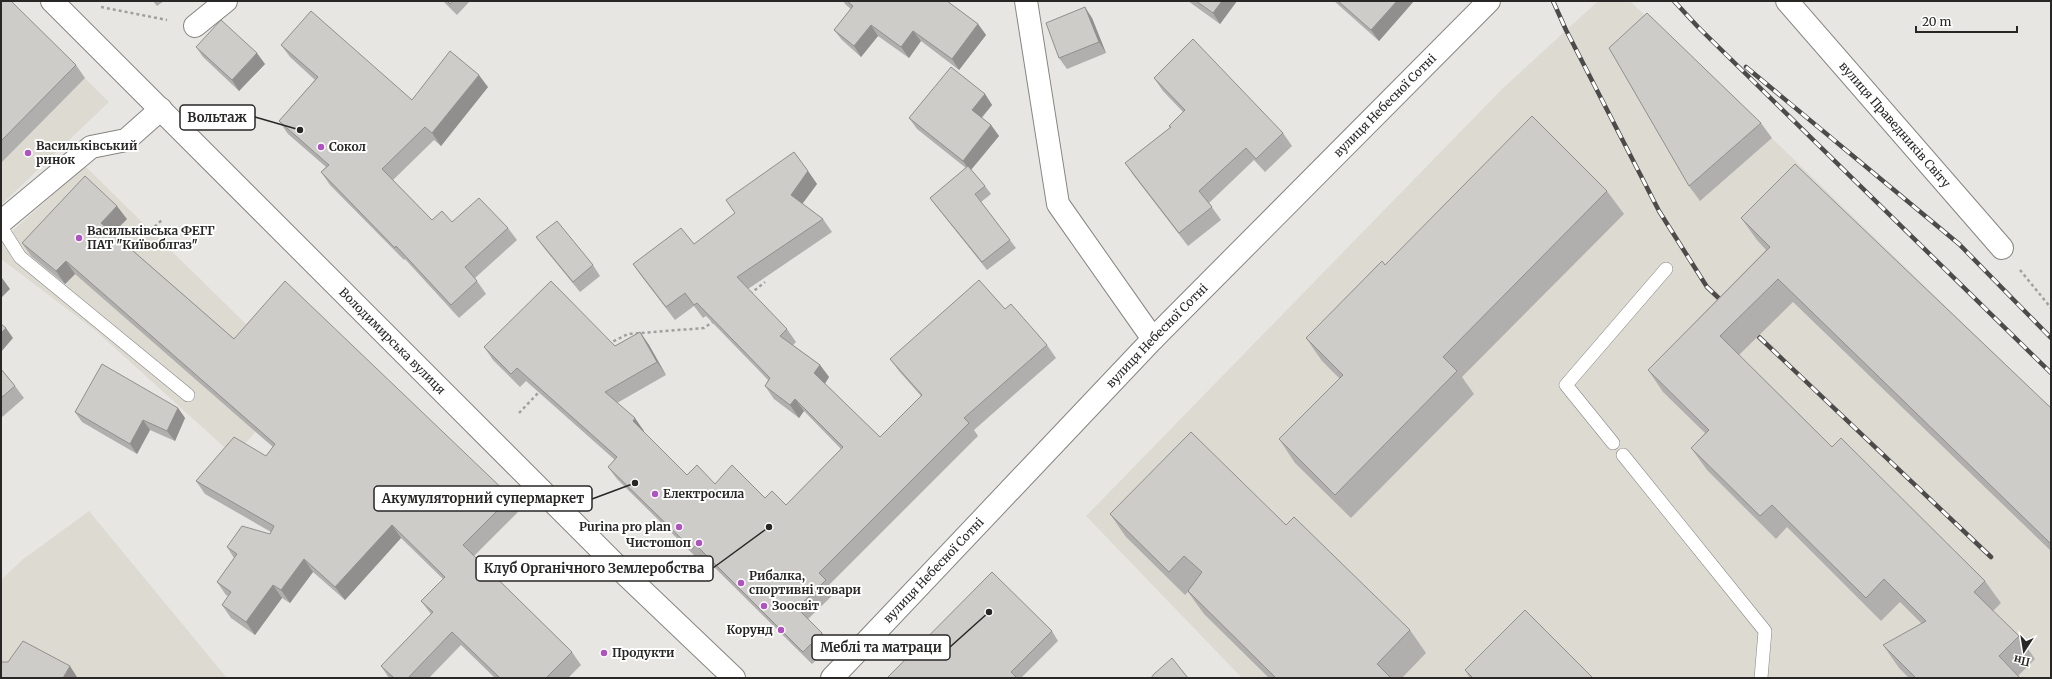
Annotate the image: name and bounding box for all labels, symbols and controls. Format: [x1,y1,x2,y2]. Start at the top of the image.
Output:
scale bar [1916,8,2017,34]
text: 20 m [1922,14,1951,29]
street label: вулиця Небесної Сотні [1330,51,1439,160]
street label: вулиця Праведників Світу [1836,58,1954,190]
callout: Вольтаж [180,105,255,130]
text: Вольтаж [187,109,247,126]
place label: Васильківський ринок [36,138,138,167]
place label: Сокол [329,139,367,154]
marker: Сокол [316,142,326,152]
marker: Васильківський ринок [23,148,33,158]
place label: Васильківська ФЕГГ ПАТ "Київоблгаз" [87,223,215,252]
marker: Васильківська ФЕГГ ПАТ "Київоблгаз" [74,233,84,243]
street label: вулиця Небесної Сотні [1103,280,1211,391]
street label: Володимирська вулиця [336,284,449,397]
callout: Акумуляторний супермаркет [374,486,592,511]
place label: Електросила [663,486,745,501]
marker: Електросила [650,489,660,499]
text: Акумуляторний супермаркет [381,490,584,507]
street label: вулиця Небесної Сотні [880,514,987,626]
place label: Purina pro plan [579,519,671,534]
marker: Purina pro plan [674,522,684,532]
place label: Чистошоп [626,535,691,550]
marker: Чистошоп [694,538,704,548]
callout: Клуб Органічного Землеробства [476,556,713,581]
text: Клуб Органічного Землеробства [484,560,704,577]
place label: Рибалка, спортивні товари [749,568,862,597]
marker: Рибалка, спортивні товари [736,578,746,588]
place label: Зоосвіт [772,598,820,613]
marker: Зоосвіт [759,601,769,611]
place label: Корунд [727,622,773,637]
marker: Корунд [776,625,786,635]
north arrow [2004,631,2044,671]
callout: Меблі та матраци [812,635,950,660]
text: Меблі та матраци [820,639,942,656]
place label: Продукти [612,645,675,660]
marker: Продукти [599,648,609,658]
text: Пн [2012,652,2031,669]

